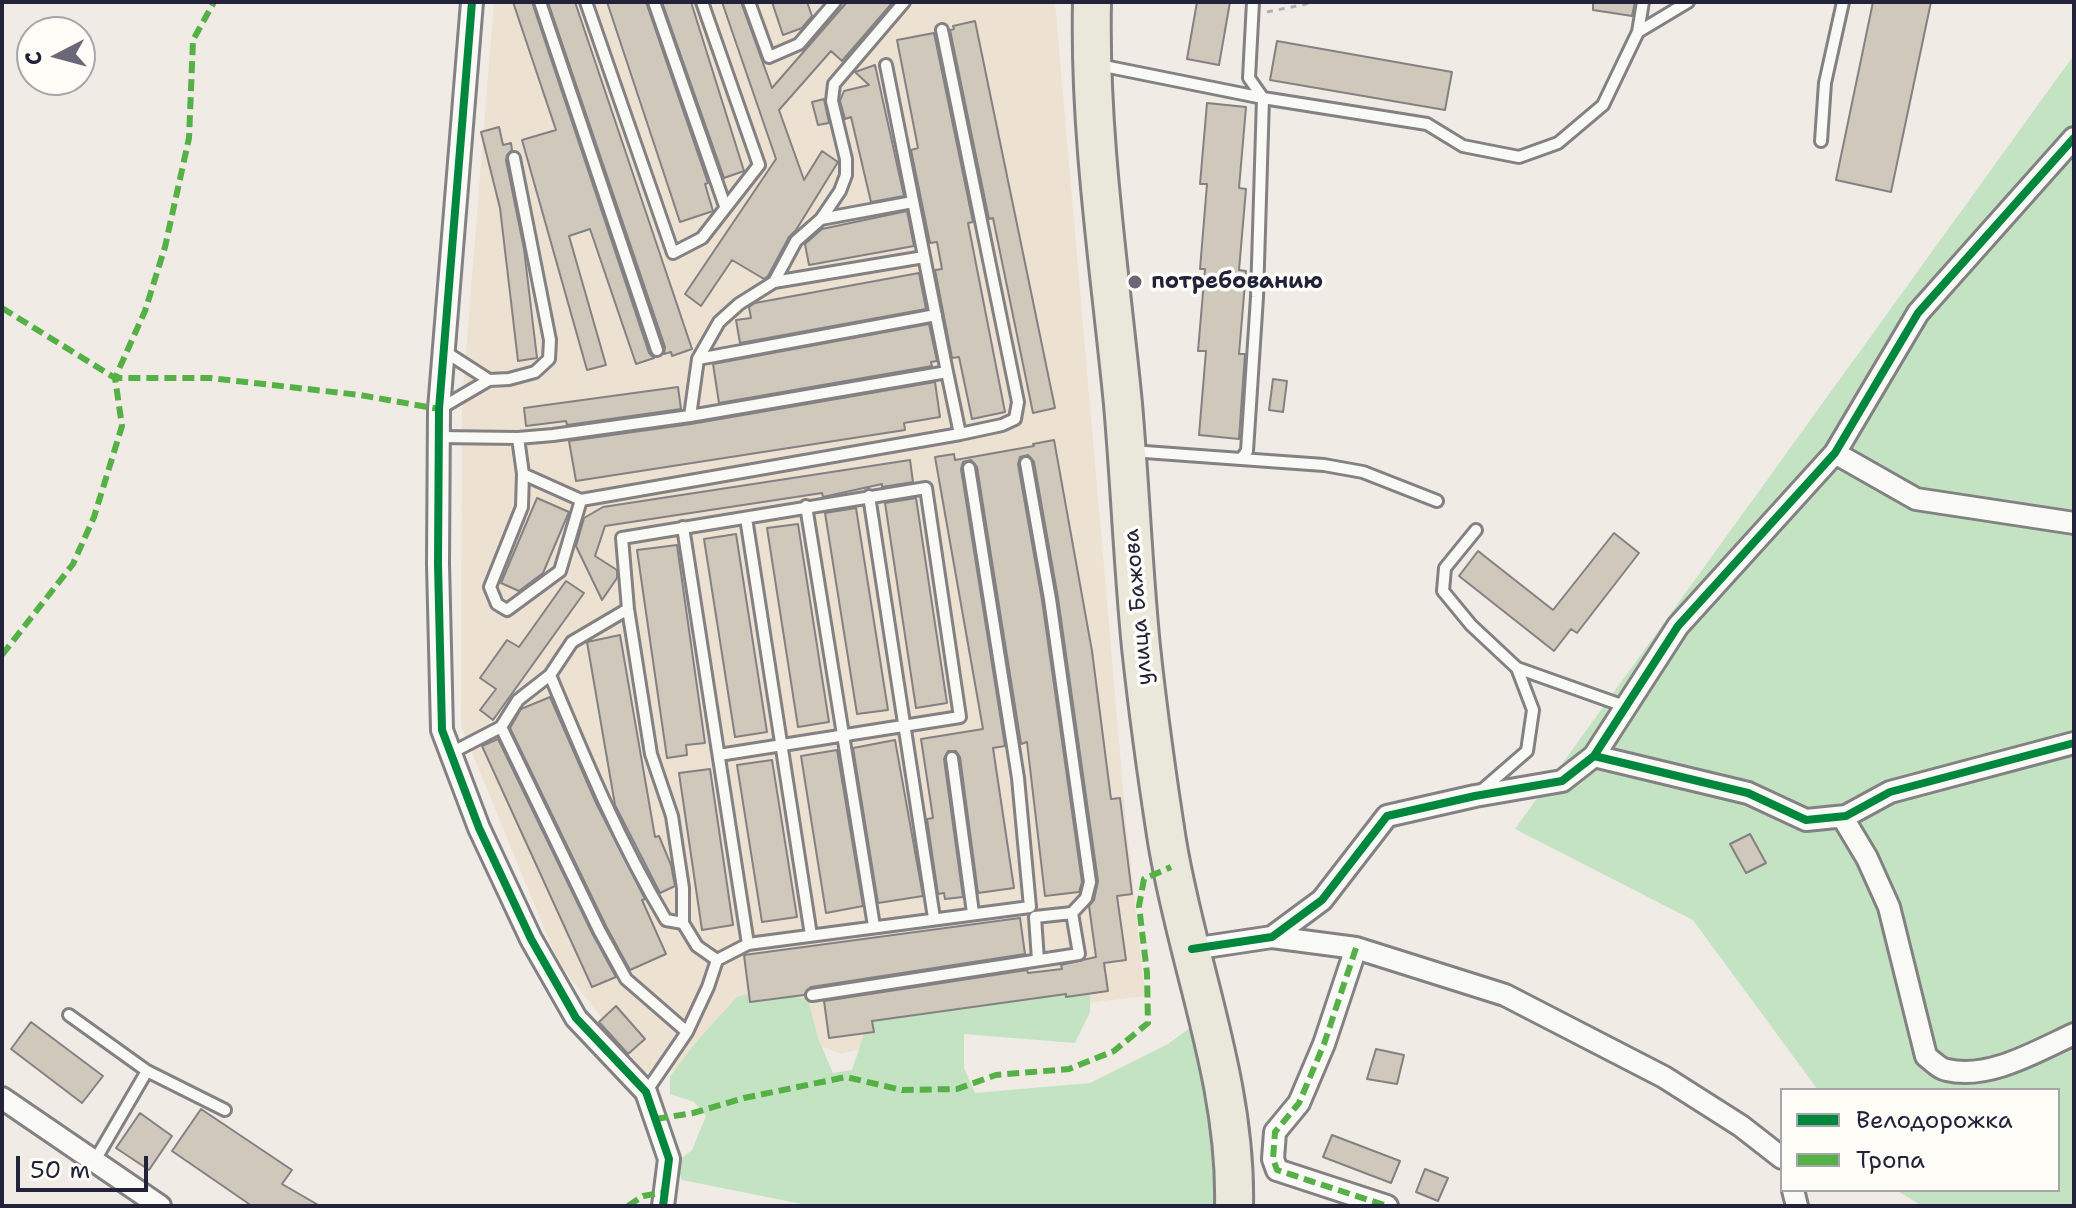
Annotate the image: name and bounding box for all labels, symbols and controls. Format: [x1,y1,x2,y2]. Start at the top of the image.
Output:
north arrow [16,16,96,96]
text: С [18,50,49,67]
place label: потребованию [1151,269,1323,295]
marker: потребованию [1126,273,1144,291]
street label: улица Бажова [1119,528,1159,686]
legend [1780,1088,2060,1192]
text: Велодорожка [1856,1104,2013,1136]
scale bar [20,1140,152,1190]
text: Тропа [1856,1144,1925,1176]
text: 50 m [30,1154,90,1186]

